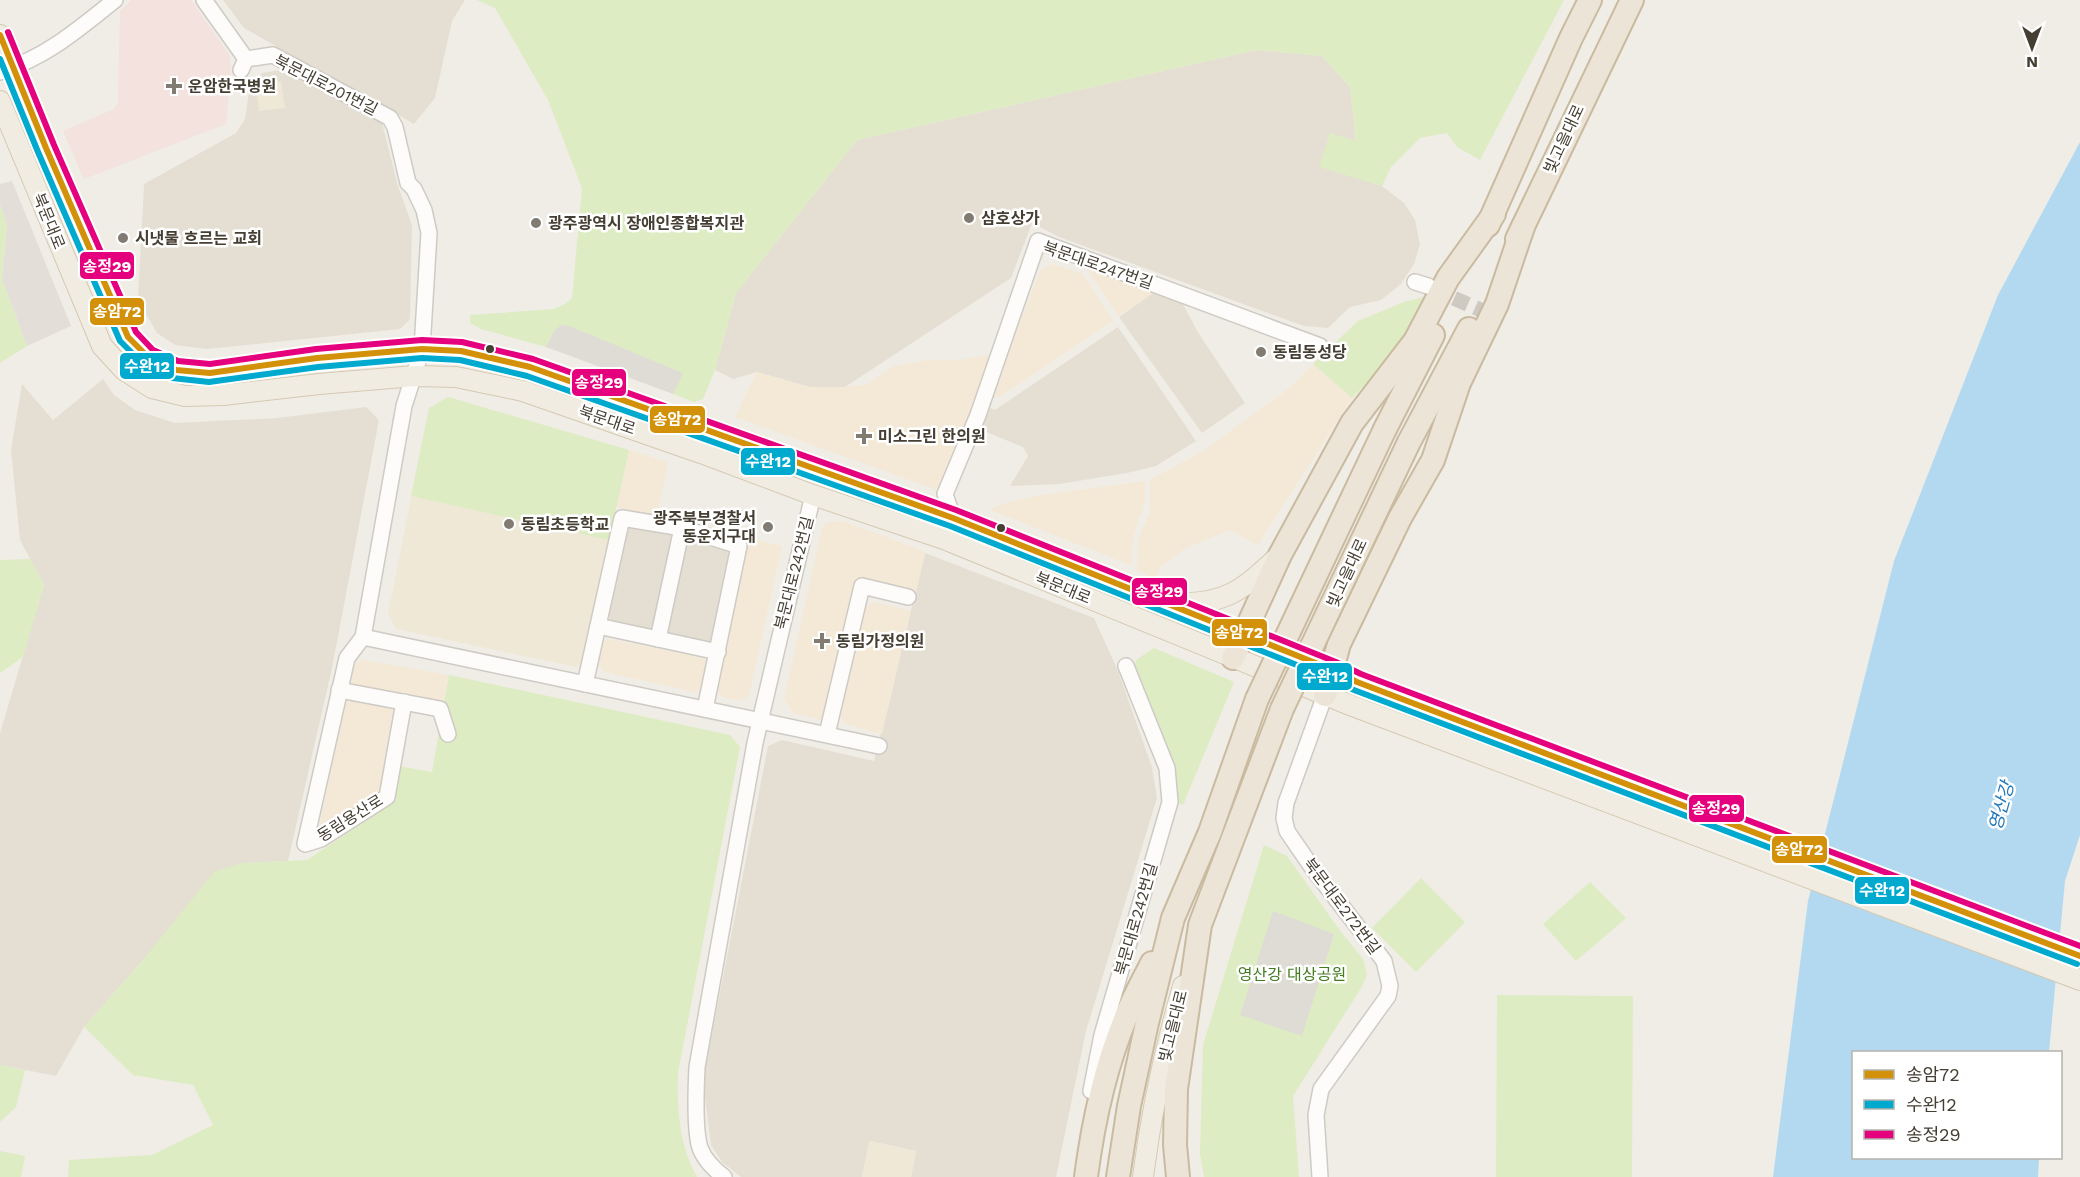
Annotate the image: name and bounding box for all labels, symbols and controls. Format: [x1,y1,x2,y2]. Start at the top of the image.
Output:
north arrow [2002,18,2062,78]
street label: 북문대로201번길 [271,51,381,119]
text: N [2026,53,2038,72]
marker: 운암한국병원 [165,77,183,95]
place label: 운암한국병원 [188,77,276,96]
street label: 빛고을대로 [1540,101,1588,176]
street label: 북문대로 [29,190,69,252]
place label: 삼호상가 [981,209,1040,228]
marker: 삼호상가 [962,211,976,225]
place label: 광주광역시 장애인종합복지관 [548,214,744,233]
marker: 광주광역시 장애인종합복지관 [529,216,543,230]
place label: 시냇물 흐르는 교회 [135,229,262,248]
marker: 시냇물 흐르는 교회 [116,231,130,245]
street label: 북문대로247번길 [1040,237,1156,293]
line badge: 송정29 [79,251,135,280]
text: 송정29 [83,257,132,276]
line badge: 송암72 [89,297,145,326]
text: 송암72 [93,302,141,321]
unlabelled marker [484,343,496,355]
place label: 동림동성당 [1273,343,1347,362]
marker: 동림동성당 [1254,345,1268,359]
line badge: 수완12 [119,352,175,380]
text: 수완12 [124,357,170,376]
line badge: 송정29 [571,368,627,397]
text: 송정29 [575,373,624,392]
street label: 북문대로 [576,401,638,439]
line badge: 송암72 [649,405,706,434]
text: 송암72 [653,410,701,429]
marker: 미소그린 한의원 [855,427,873,445]
place label: 미소그린 한의원 [878,427,986,446]
line badge: 수완12 [740,447,796,476]
text: 수완12 [745,452,791,471]
place label: 광주북부경찰서 동운지구대 [653,509,756,546]
street label: 북문대로242번길 [771,514,817,632]
place label: 동림초등학교 [521,515,610,534]
marker: 동림초등학교 [502,517,516,531]
marker: 광주북부경찰서 동운지구대 [761,520,775,534]
unlabelled marker [995,522,1007,534]
street label: 빛고을대로 [1323,535,1371,610]
street label: 북문대로 [1032,568,1094,608]
line badge: 송정29 [1131,577,1188,606]
text: 송정29 [1135,582,1184,601]
line badge: 송암72 [1211,618,1268,647]
text: 송암72 [1215,623,1263,642]
marker: 동림가정의원 [813,632,831,650]
place label: 동림가정의원 [836,632,924,651]
line badge: 수완12 [1296,662,1353,691]
text: 수완12 [1302,667,1348,686]
water label: 영산강 [1984,777,2019,833]
street label: 동림용산로 [314,790,386,846]
line badge: 송정29 [1688,794,1745,823]
text: 송정29 [1692,799,1741,818]
line badge: 송암72 [1771,835,1828,864]
text: 송암72 [1775,840,1823,859]
street label: 북문대로272번길 [1300,854,1384,958]
street label: 북문대로242번길 [1111,860,1161,978]
line badge: 수완12 [1854,876,1910,905]
text: 수완12 [1859,881,1905,900]
park label: 영산강 대상공원 [1238,965,1346,984]
street label: 빛고을대로 [1155,988,1191,1064]
legend [1852,1051,2062,1159]
text: 송암72 [1906,1064,1960,1085]
text: 수완12 [1906,1094,1957,1115]
text: 송정29 [1906,1124,1961,1145]

